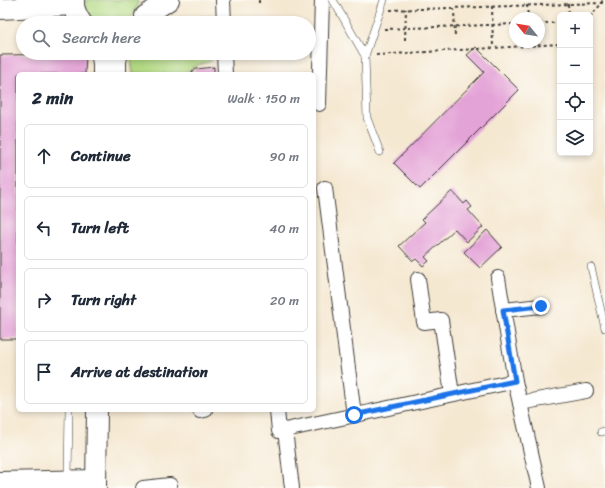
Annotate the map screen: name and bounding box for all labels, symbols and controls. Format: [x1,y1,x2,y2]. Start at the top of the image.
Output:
north arrow [509,12,545,48]
map controls [557,12,593,156]
button: + [557,12,593,48]
search box [16,16,316,60]
text: Search here [62,25,141,51]
icon: search [30,27,52,49]
button: − [557,48,593,84]
text: 2 min [32,83,73,113]
button: locate [557,84,593,120]
text: Walk · 150 m [227,87,300,110]
button: layers [557,120,593,156]
text: Continue [71,143,131,169]
icon: ahead [33,145,55,167]
text: 90 m [269,145,299,168]
text: Turn left [71,215,129,241]
icon: left [33,217,55,239]
text: 40 m [269,217,299,240]
text: Turn right [71,287,136,313]
icon: right [33,289,55,311]
text: 20 m [270,289,299,312]
route end [532,297,550,315]
text: Arrive at destination [71,359,208,385]
icon: arrive [33,361,55,383]
route start [345,406,363,424]

